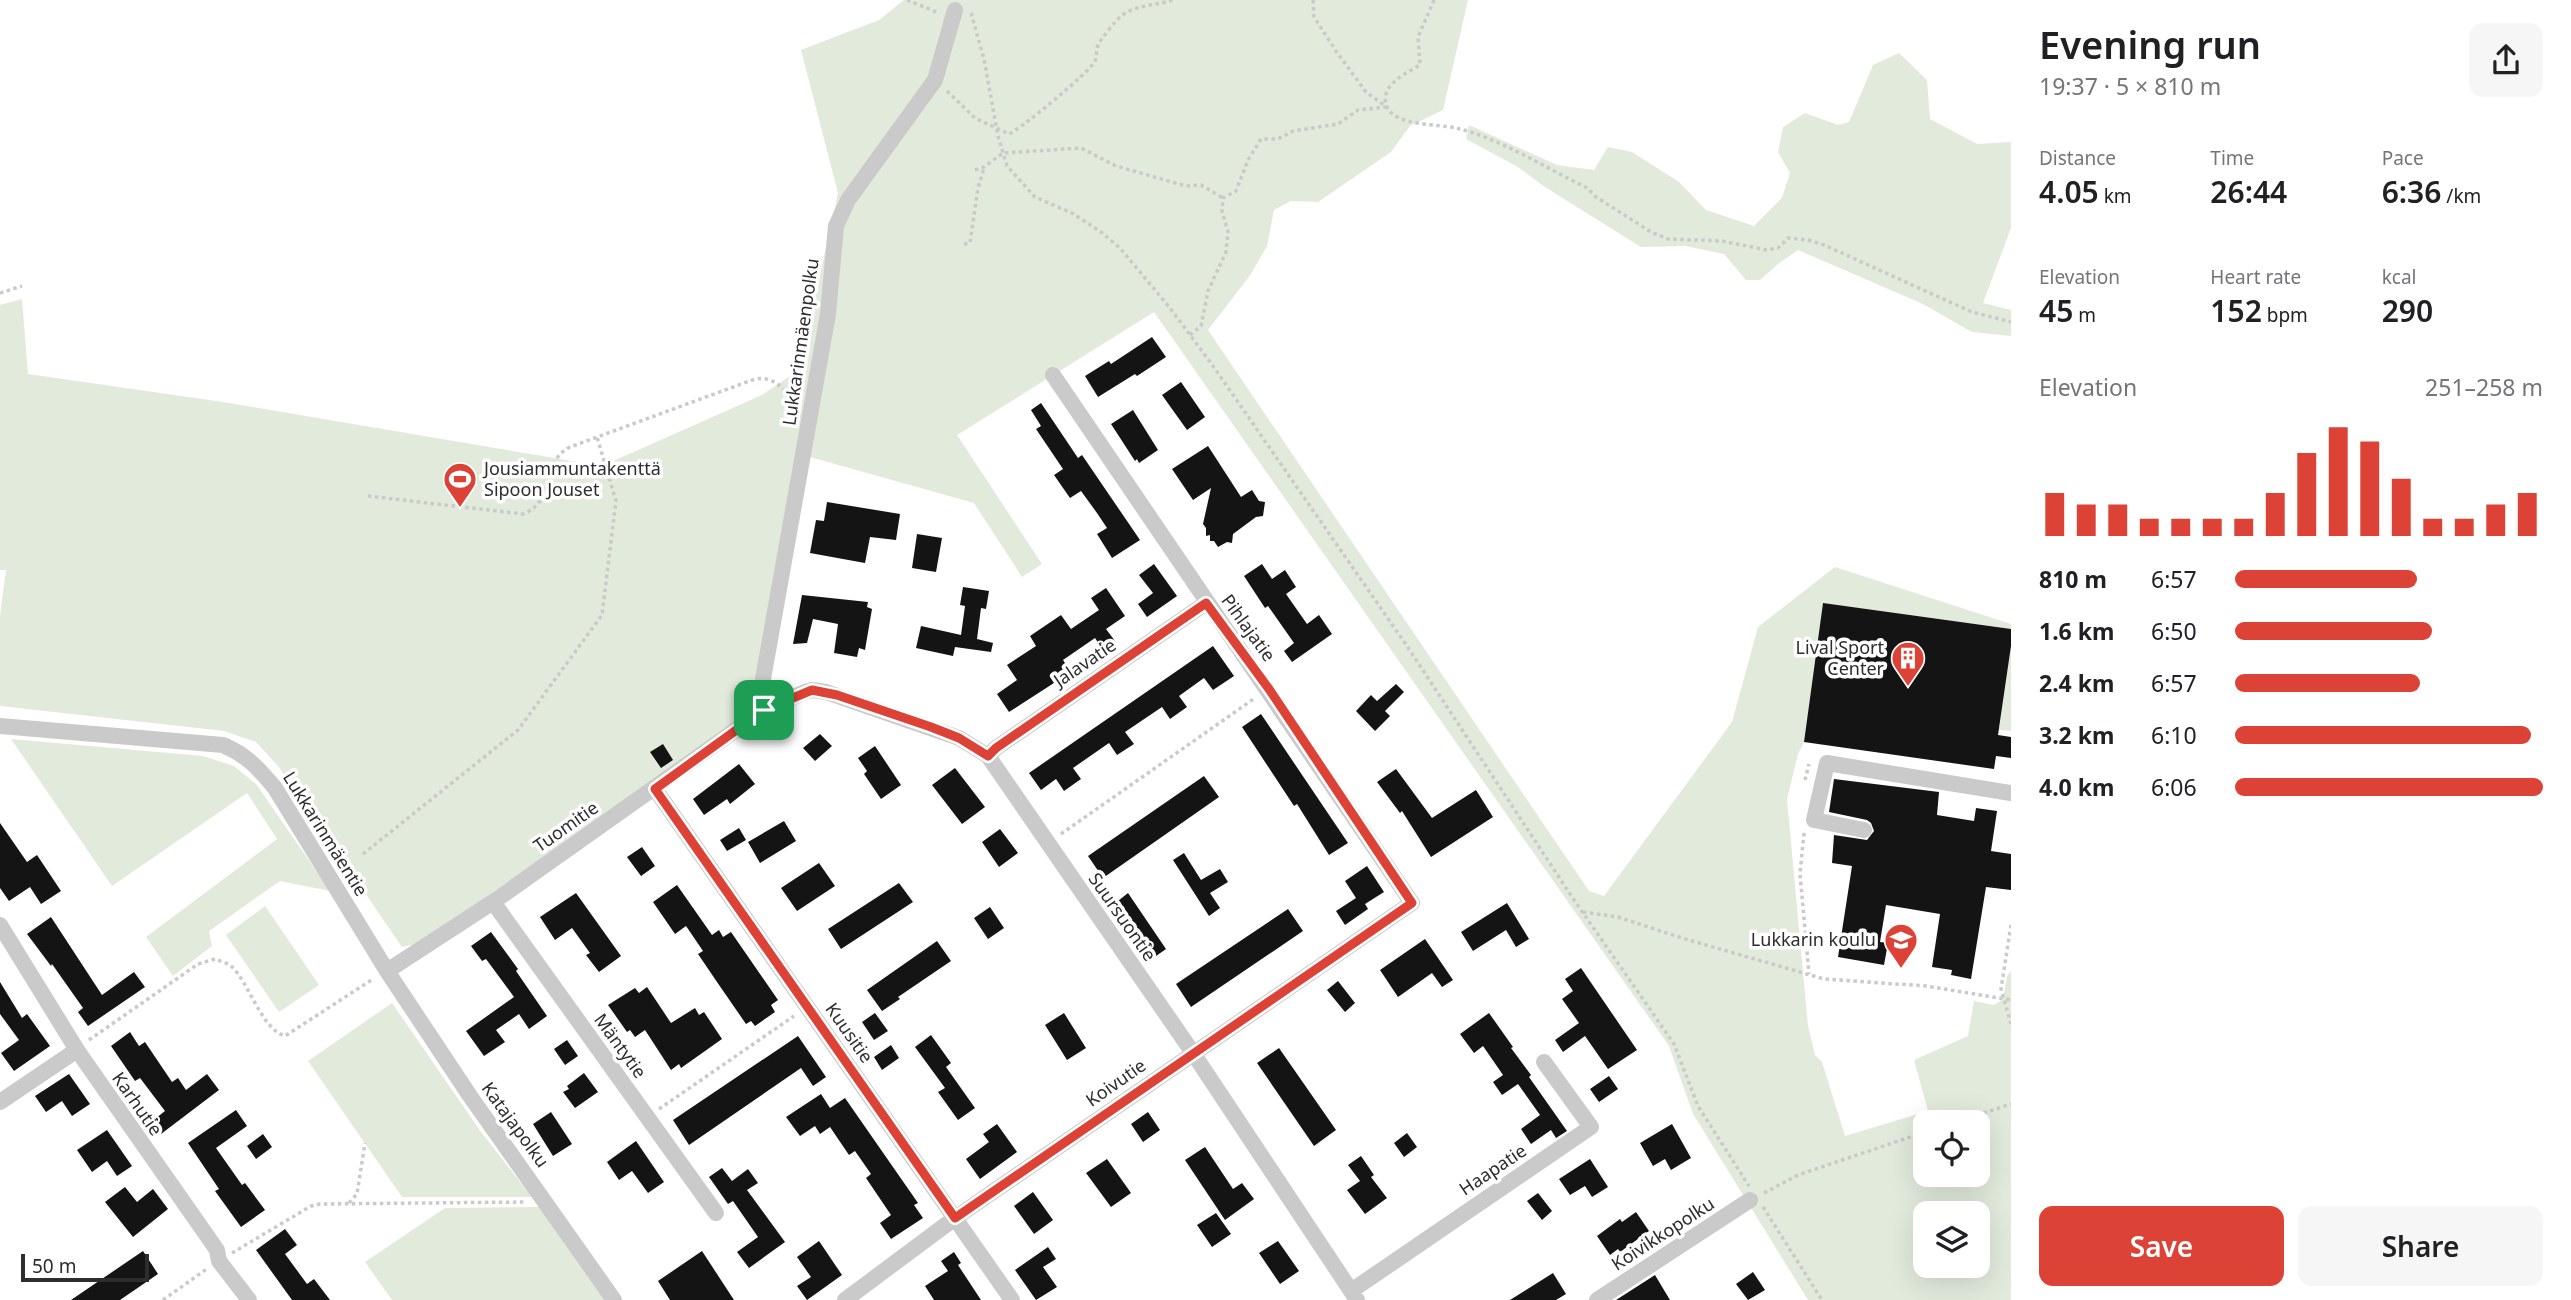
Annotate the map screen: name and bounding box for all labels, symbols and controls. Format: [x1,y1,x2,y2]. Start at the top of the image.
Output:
text: Evening run [2039,18,2261,70]
button: share [2469,23,2543,97]
text: 19:37 · 5 × 810 m [2039,70,2221,102]
text: Distance [2039,145,2116,171]
text: Time [2210,145,2254,171]
text: Pace [2382,145,2424,171]
text: 4.05 [2039,171,2099,212]
text: 26:44 [2210,171,2287,212]
text: 6:36 [2382,171,2441,212]
text: km [2099,183,2132,209]
text: /km [2441,183,2481,209]
street label: Lukkarinmäenpolku [776,257,824,427]
text: Elevation [2039,264,2120,290]
text: Heart rate [2210,264,2301,290]
text: kcal [2382,264,2416,290]
text: 45 [2039,290,2073,331]
text: 152 [2210,290,2262,331]
text: 290 [2382,290,2433,331]
text: m [2073,302,2096,328]
text: bpm [2262,302,2308,328]
text: Elevation [2039,371,2137,403]
text: 251–258 m [2425,371,2543,403]
place label: Jousiammuntakenttä Sipoon Jouset [482,456,661,501]
sports icon: Jousiammuntakenttä Sipoon Jouset [441,460,479,509]
text: 810 m [2039,563,2107,595]
text: 6:57 [2151,563,2197,595]
street label: Pihlajatie [1216,589,1281,666]
text: 1.6 km [2039,615,2114,647]
text: 6:50 [2151,615,2197,647]
street label: Jalavatie [1047,633,1120,693]
place label: Lival Sport Center [1796,635,1885,680]
building icon: Lival Sport Center [1889,639,1927,688]
text: 2.4 km [2039,667,2114,699]
text: 6:57 [2151,667,2197,699]
pin [734,680,794,740]
icon: arrive [745,691,783,729]
text: 3.2 km [2039,719,2114,751]
text: 6:10 [2151,719,2197,751]
street label: Lukkarinmäentie [278,767,374,900]
text: 4.0 km [2039,771,2114,803]
text: 6:06 [2151,771,2197,803]
street label: Tuomitie [528,795,603,857]
street label: Suursuontie [1084,868,1162,965]
school or university icon: Lukkarin koulu [1882,921,1920,970]
place label: Lukkarin koulu [1751,927,1876,951]
street label: Kuusitie [821,998,879,1067]
street label: Mäntytie [589,1008,652,1083]
street label: Koivutie [1081,1053,1150,1112]
street label: Karhutie [107,1067,168,1140]
street label: Katajapolku [477,1077,555,1172]
map controls [1913,1110,1990,1278]
button: locate [1913,1110,1990,1187]
street label: Haapatie [1454,1138,1531,1200]
street label: Koivikkopolku [1606,1191,1718,1275]
button: layers [1913,1201,1990,1278]
button: Save [2039,1206,2284,1286]
button: Share [2298,1206,2543,1286]
scale bar [21,1251,149,1283]
text: 50 m [32,1253,76,1279]

